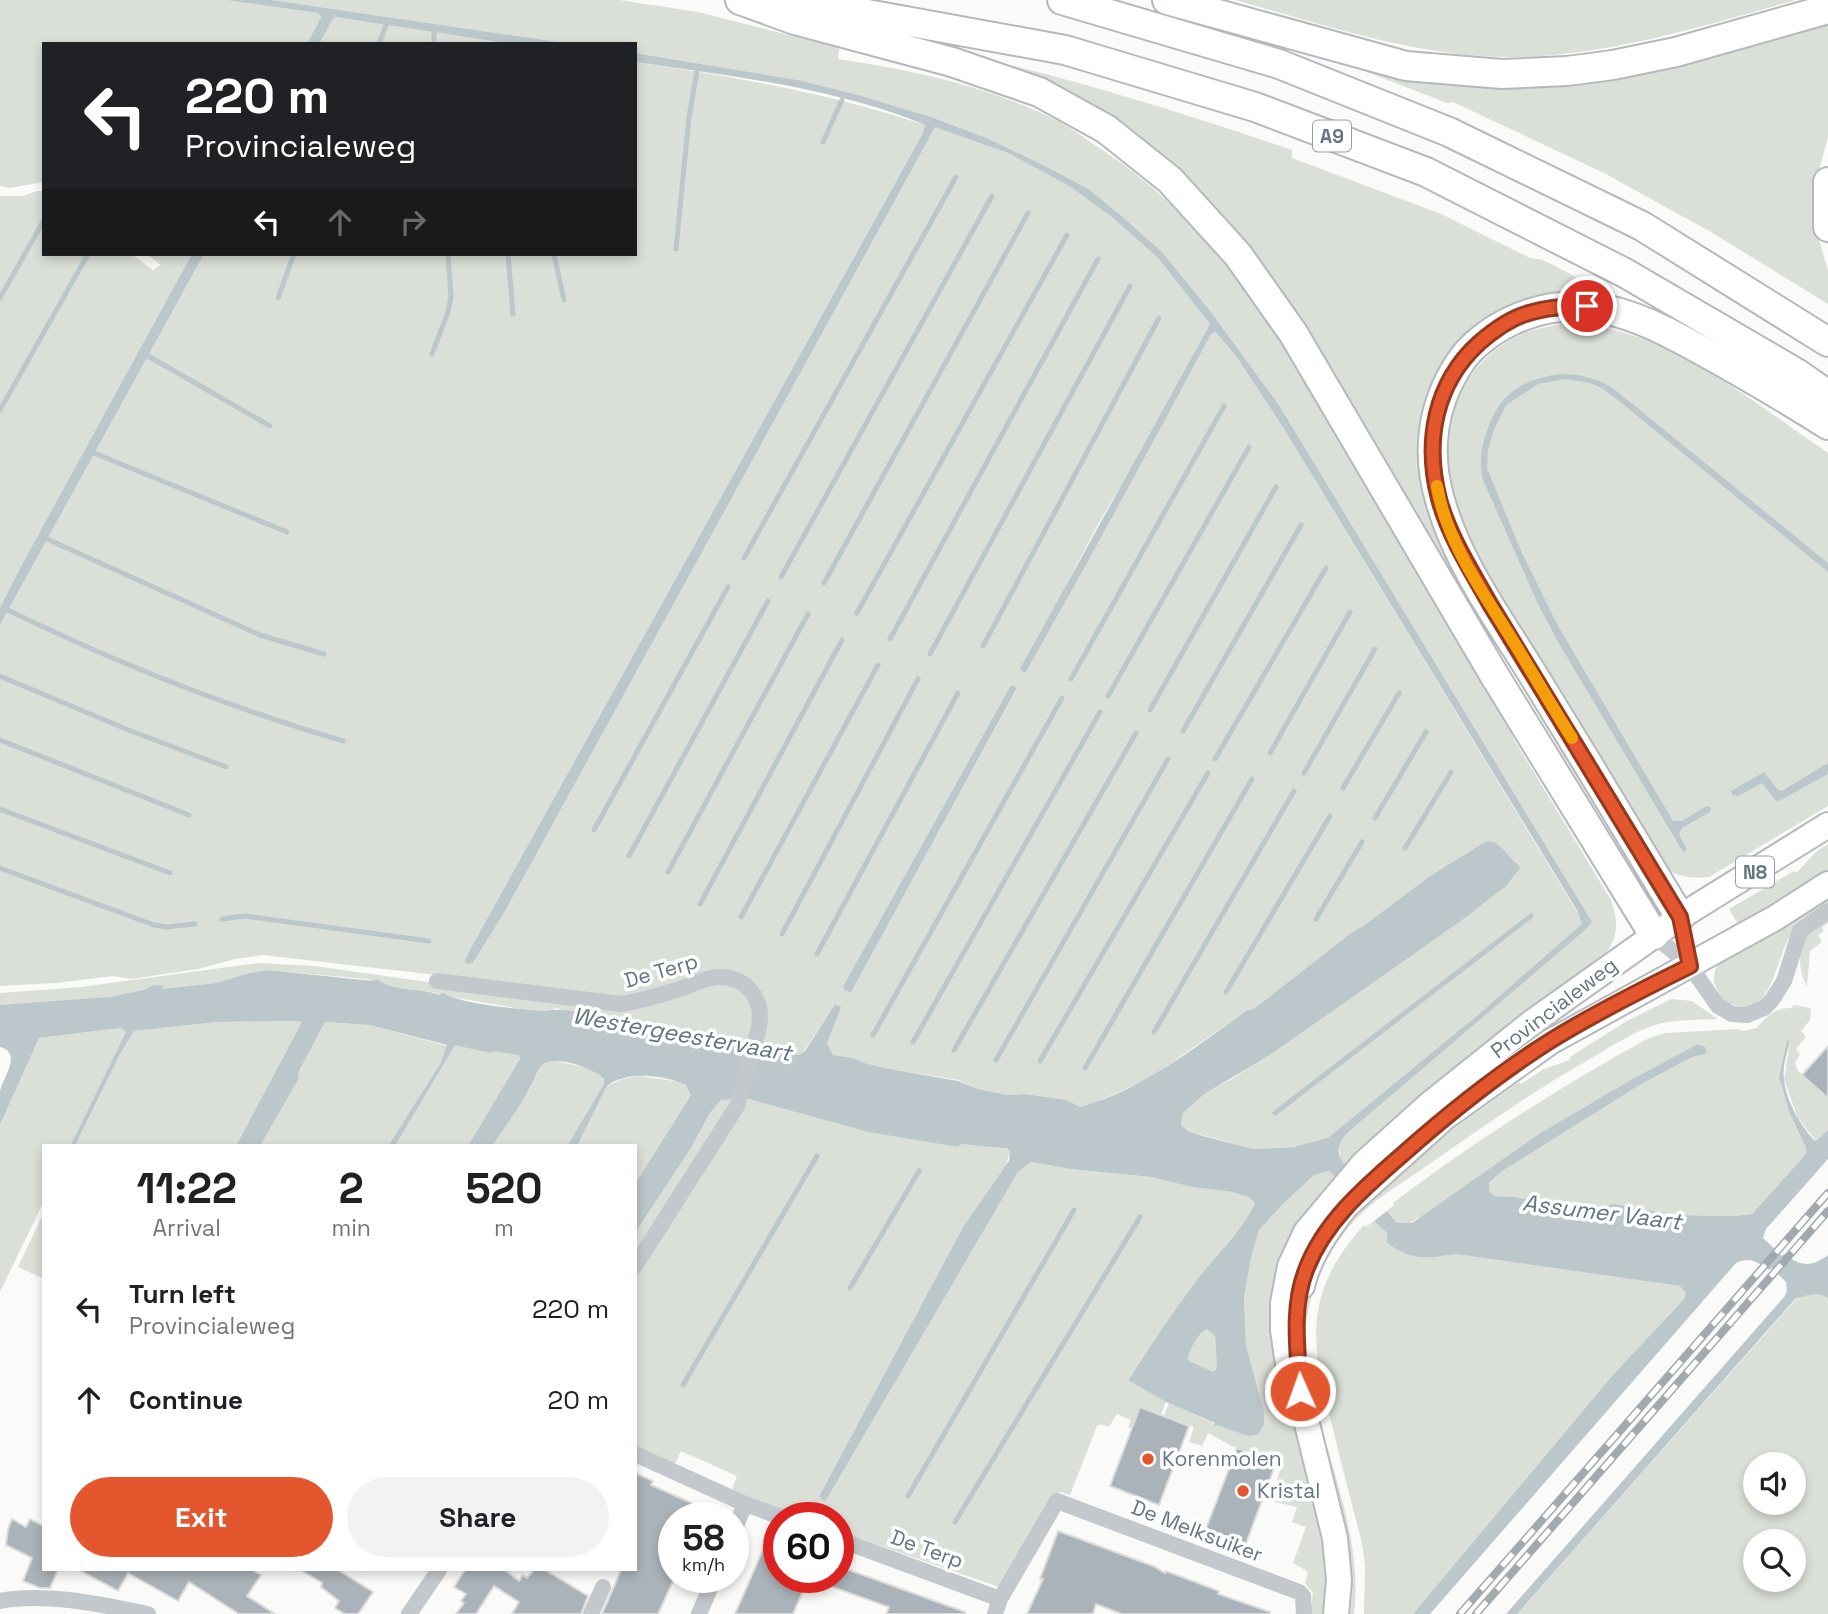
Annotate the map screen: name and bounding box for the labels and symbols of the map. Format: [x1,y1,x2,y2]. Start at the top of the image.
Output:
road number: A9 [1313,120,1351,152]
pin [1557,276,1617,336]
road number: N8 [1736,856,1774,888]
street label: De Terp [621,947,701,994]
street label: Provincialeweg [1485,951,1622,1064]
water label: Westergeestervaart [570,1000,796,1068]
water label: Assumer Vaart [1521,1187,1685,1237]
position arrow [1263,1354,1337,1428]
place label: Korenmolen [1162,1445,1282,1472]
marker: Korenmolen [1140,1451,1156,1467]
place label: Kristal [1257,1477,1321,1504]
marker: Kristal [1235,1483,1251,1499]
street label: De Melksuiker [1128,1493,1267,1568]
speed limit sign: 60 [763,1502,854,1593]
street label: De Terp [887,1523,967,1574]

